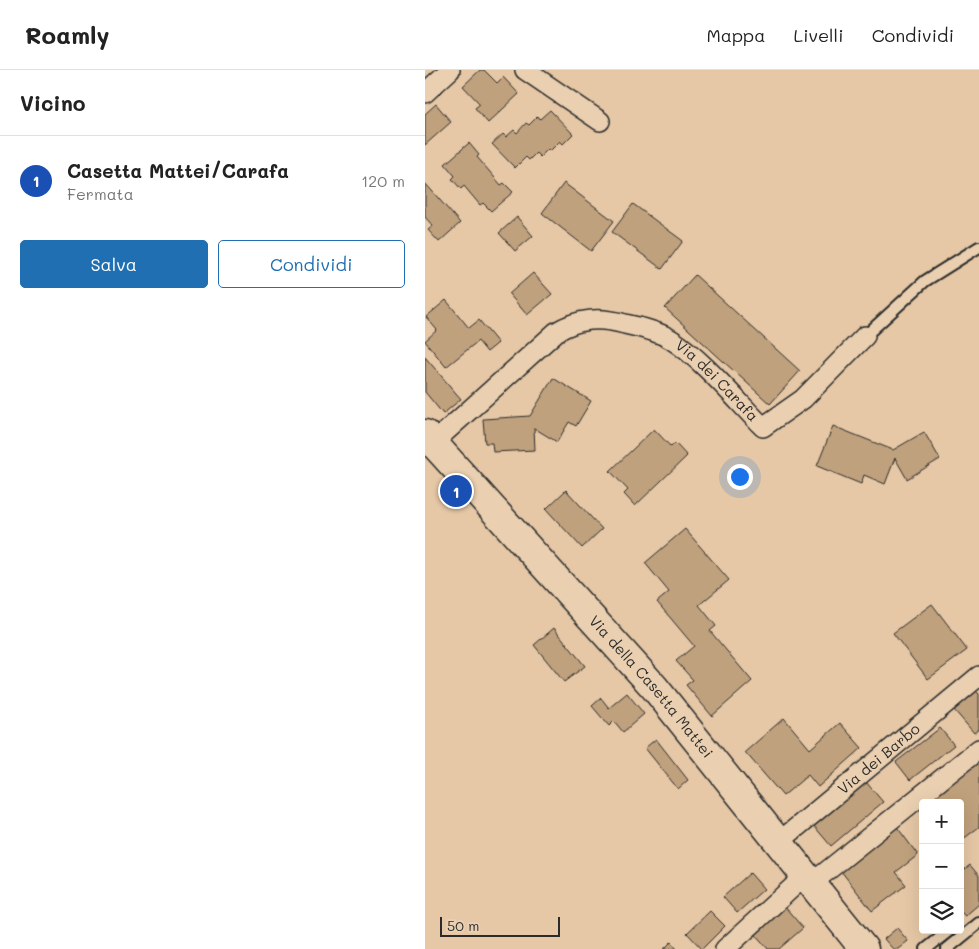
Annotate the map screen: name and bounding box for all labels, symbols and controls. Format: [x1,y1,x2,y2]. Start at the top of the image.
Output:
text: Roamly [25,19,109,50]
text: Mappa [706,23,765,47]
text: Livelli [793,23,844,47]
text: Condividi [872,23,954,47]
text: Vicino [20,89,85,116]
text: Casetta Mattei/Carafa [67,158,289,183]
text: 1 [32,170,40,191]
text: 120 m [361,170,405,191]
text: Fermata [67,183,134,204]
button: Salva [20,240,208,288]
button: Condividi [218,240,405,288]
street label: Via dei Carafa [672,335,763,425]
your location [727,464,753,490]
pin: 1 [440,472,472,510]
street label: Via della Casetta Mattei [585,611,718,762]
street label: Via dei Barbo [833,718,924,798]
map controls [919,799,964,934]
button: + [919,799,964,844]
button: − [919,844,964,889]
button: layers [919,889,964,934]
scale bar [440,914,560,937]
text: 50 m [447,916,479,935]

